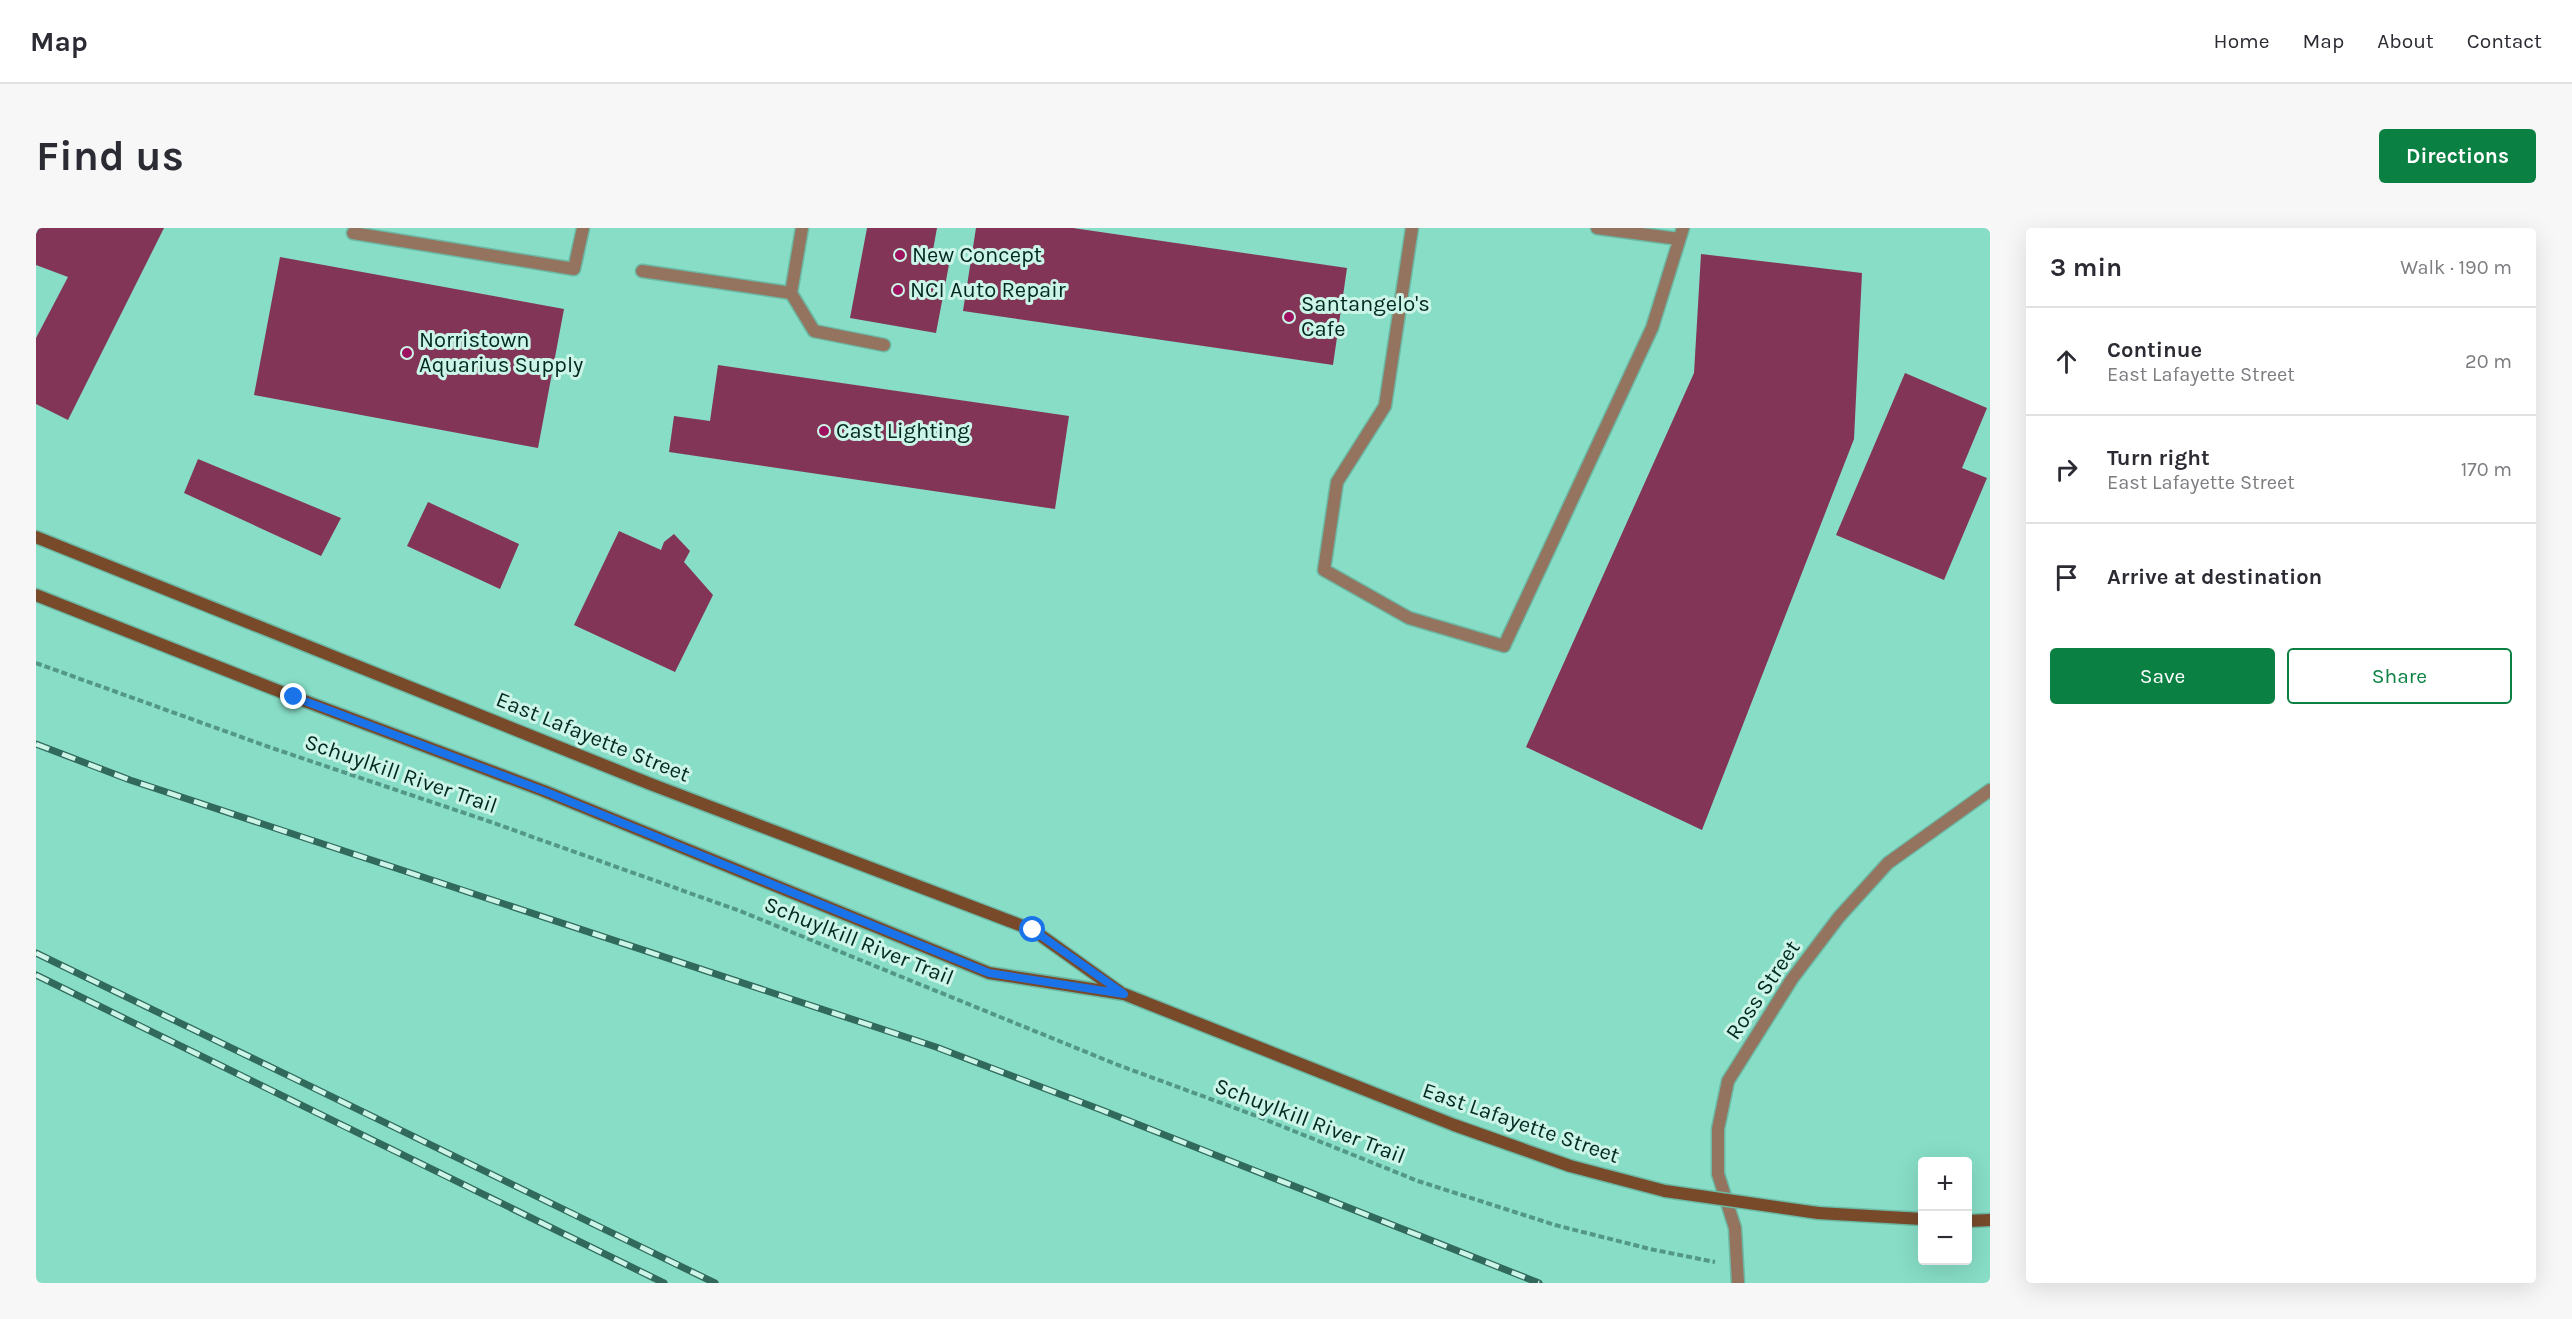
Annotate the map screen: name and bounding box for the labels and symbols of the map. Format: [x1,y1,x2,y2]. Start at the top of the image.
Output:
place label: New Concept [912,242,1042,268]
marker: New Concept [893,248,907,262]
place label: NCI Auto Repair [910,277,1066,303]
marker: NCI Auto Repair [891,283,905,297]
place label: Santangelo's Cafe [1301,291,1430,342]
marker: Santangelo's Cafe [1282,310,1296,324]
place label: Norristown Aquarius Supply [419,327,583,378]
marker: Norristown Aquarius Supply [400,346,414,360]
place label: Cast Lighting [836,418,970,444]
marker: Cast Lighting [817,424,831,438]
route end [280,683,306,709]
street label: East Lafayette Street [492,686,694,788]
street label: Schuylkill River Trail [301,729,501,819]
street label: Schuylkill River Trail [761,891,957,991]
route start [1019,916,1045,942]
street label: Ross Street [1720,935,1806,1045]
street label: Schuylkill River Trail [1211,1073,1409,1169]
street label: East Lafayette Street [1419,1077,1623,1169]

